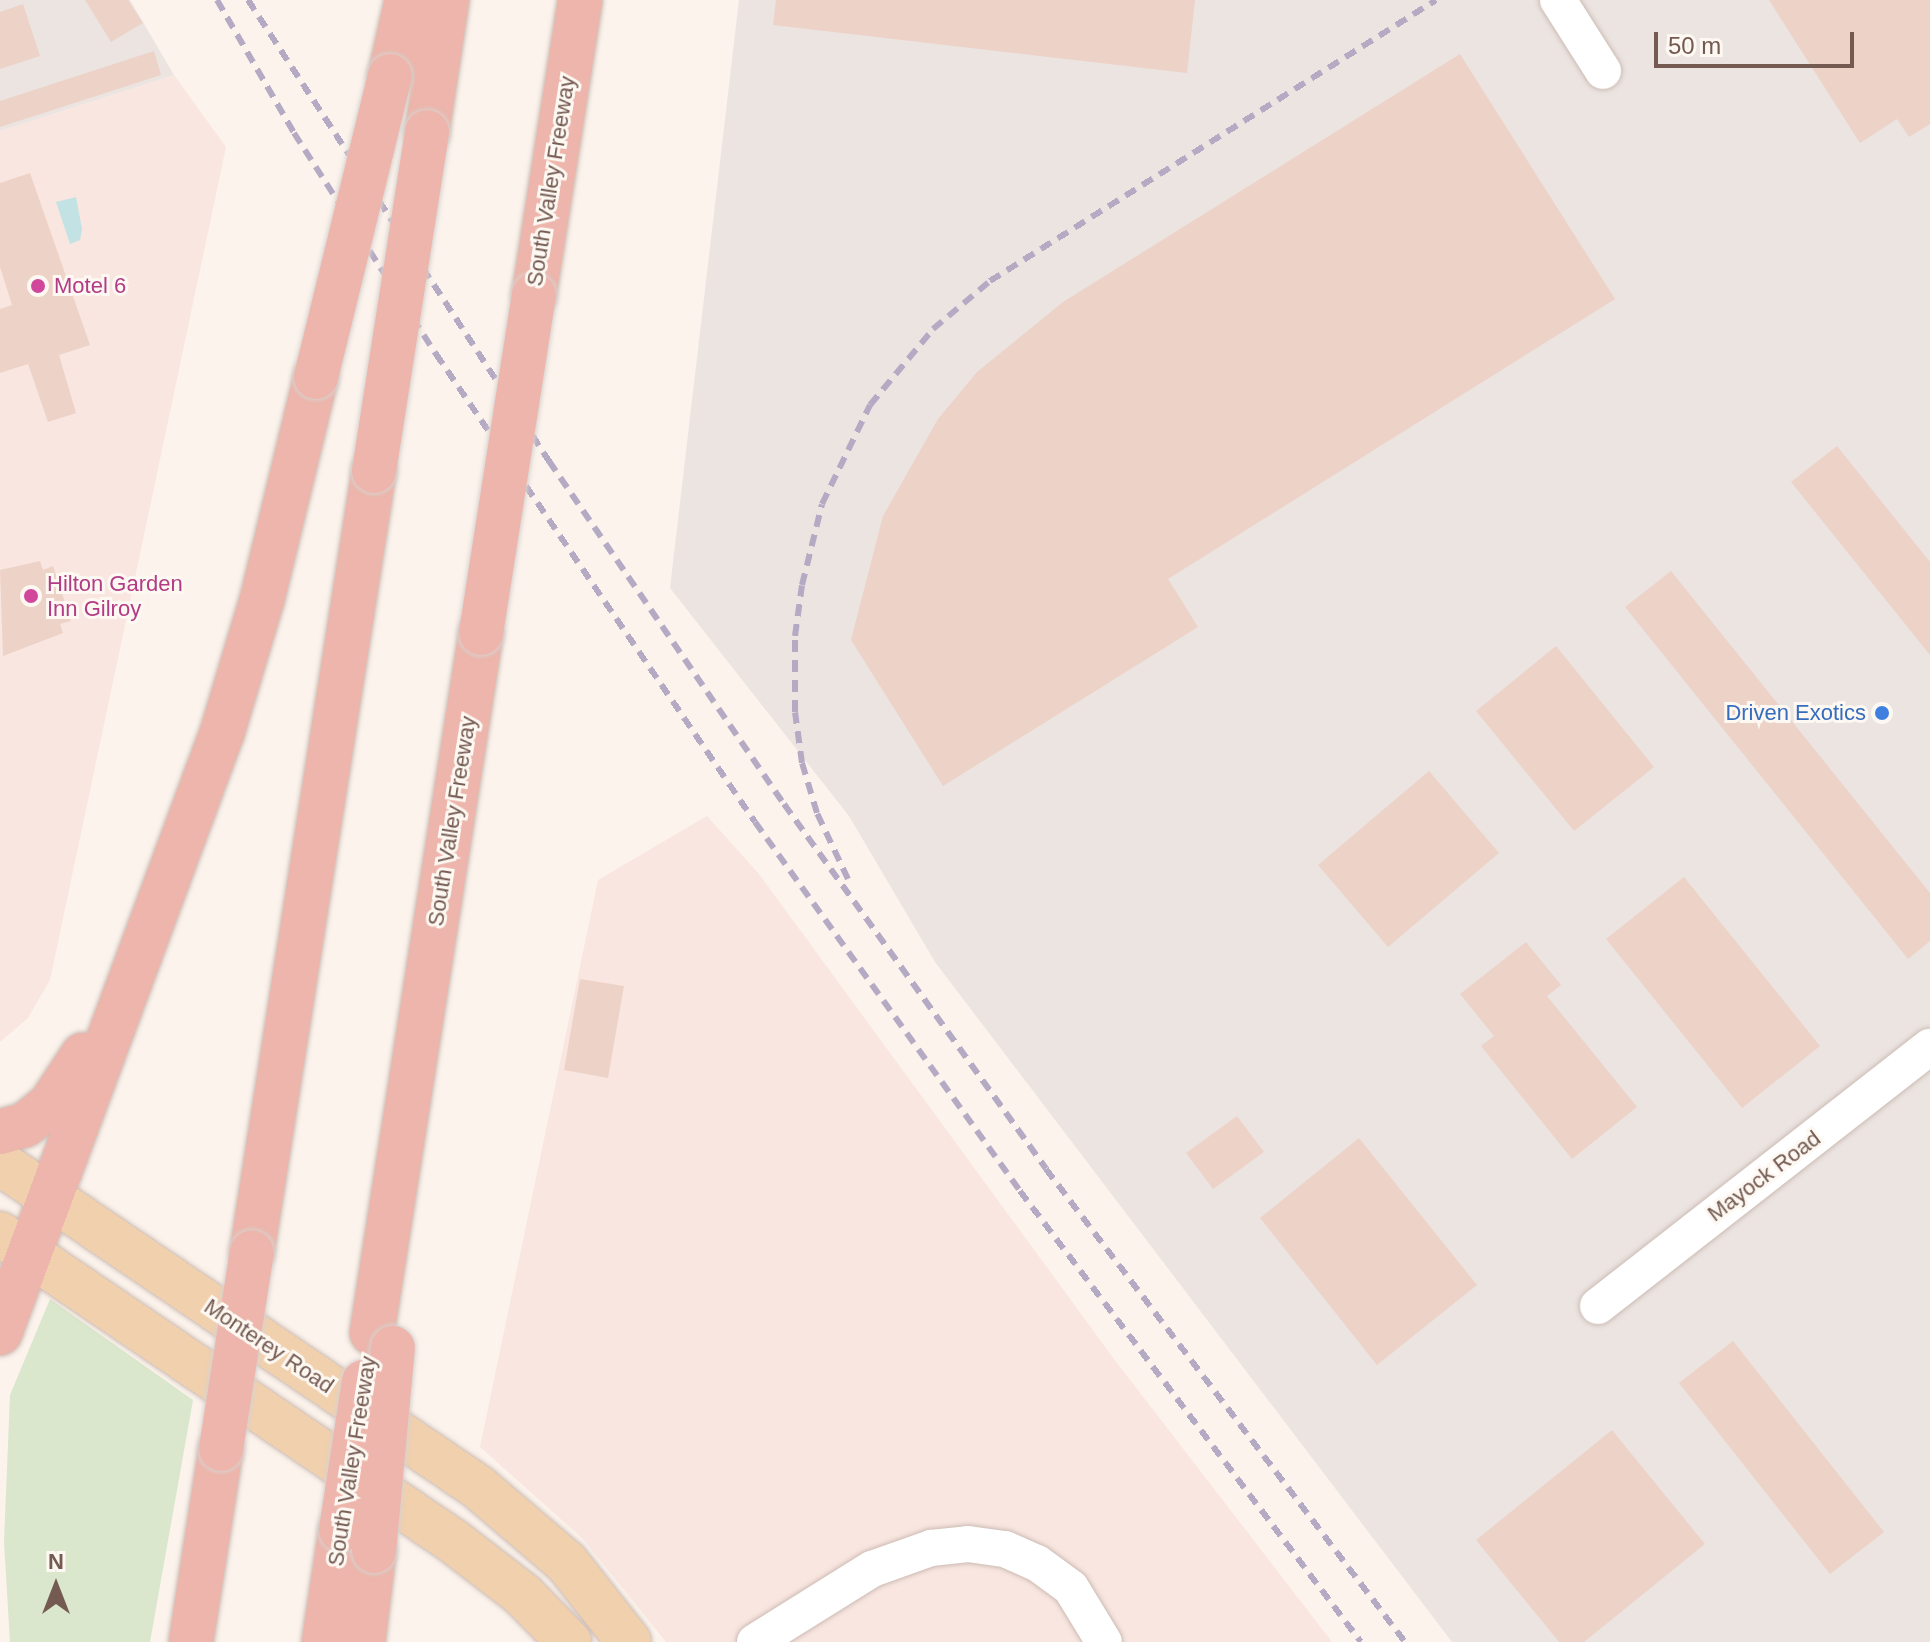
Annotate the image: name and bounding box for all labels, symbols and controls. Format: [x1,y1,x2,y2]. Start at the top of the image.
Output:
scale bar [1658,16,1858,66]
text: 50 m [1668,32,1721,59]
street label: South Valley Freeway [521,74,581,288]
place label: Motel 6 [54,273,126,299]
marker: Motel 6 [29,277,47,295]
place label: Hilton Garden Inn Gilroy [47,570,183,622]
marker: Hilton Garden Inn Gilroy [22,587,40,605]
place label: Driven Exotics [1725,700,1866,726]
marker: Driven Exotics [1873,704,1891,722]
street label: South Valley Freeway [422,714,482,928]
street label: Mayock Road [1702,1125,1826,1227]
street label: Monterey Road [199,1293,339,1399]
street label: South Valley Freeway [322,1354,382,1568]
north arrow [16,1546,96,1626]
text: N [48,1549,64,1574]

